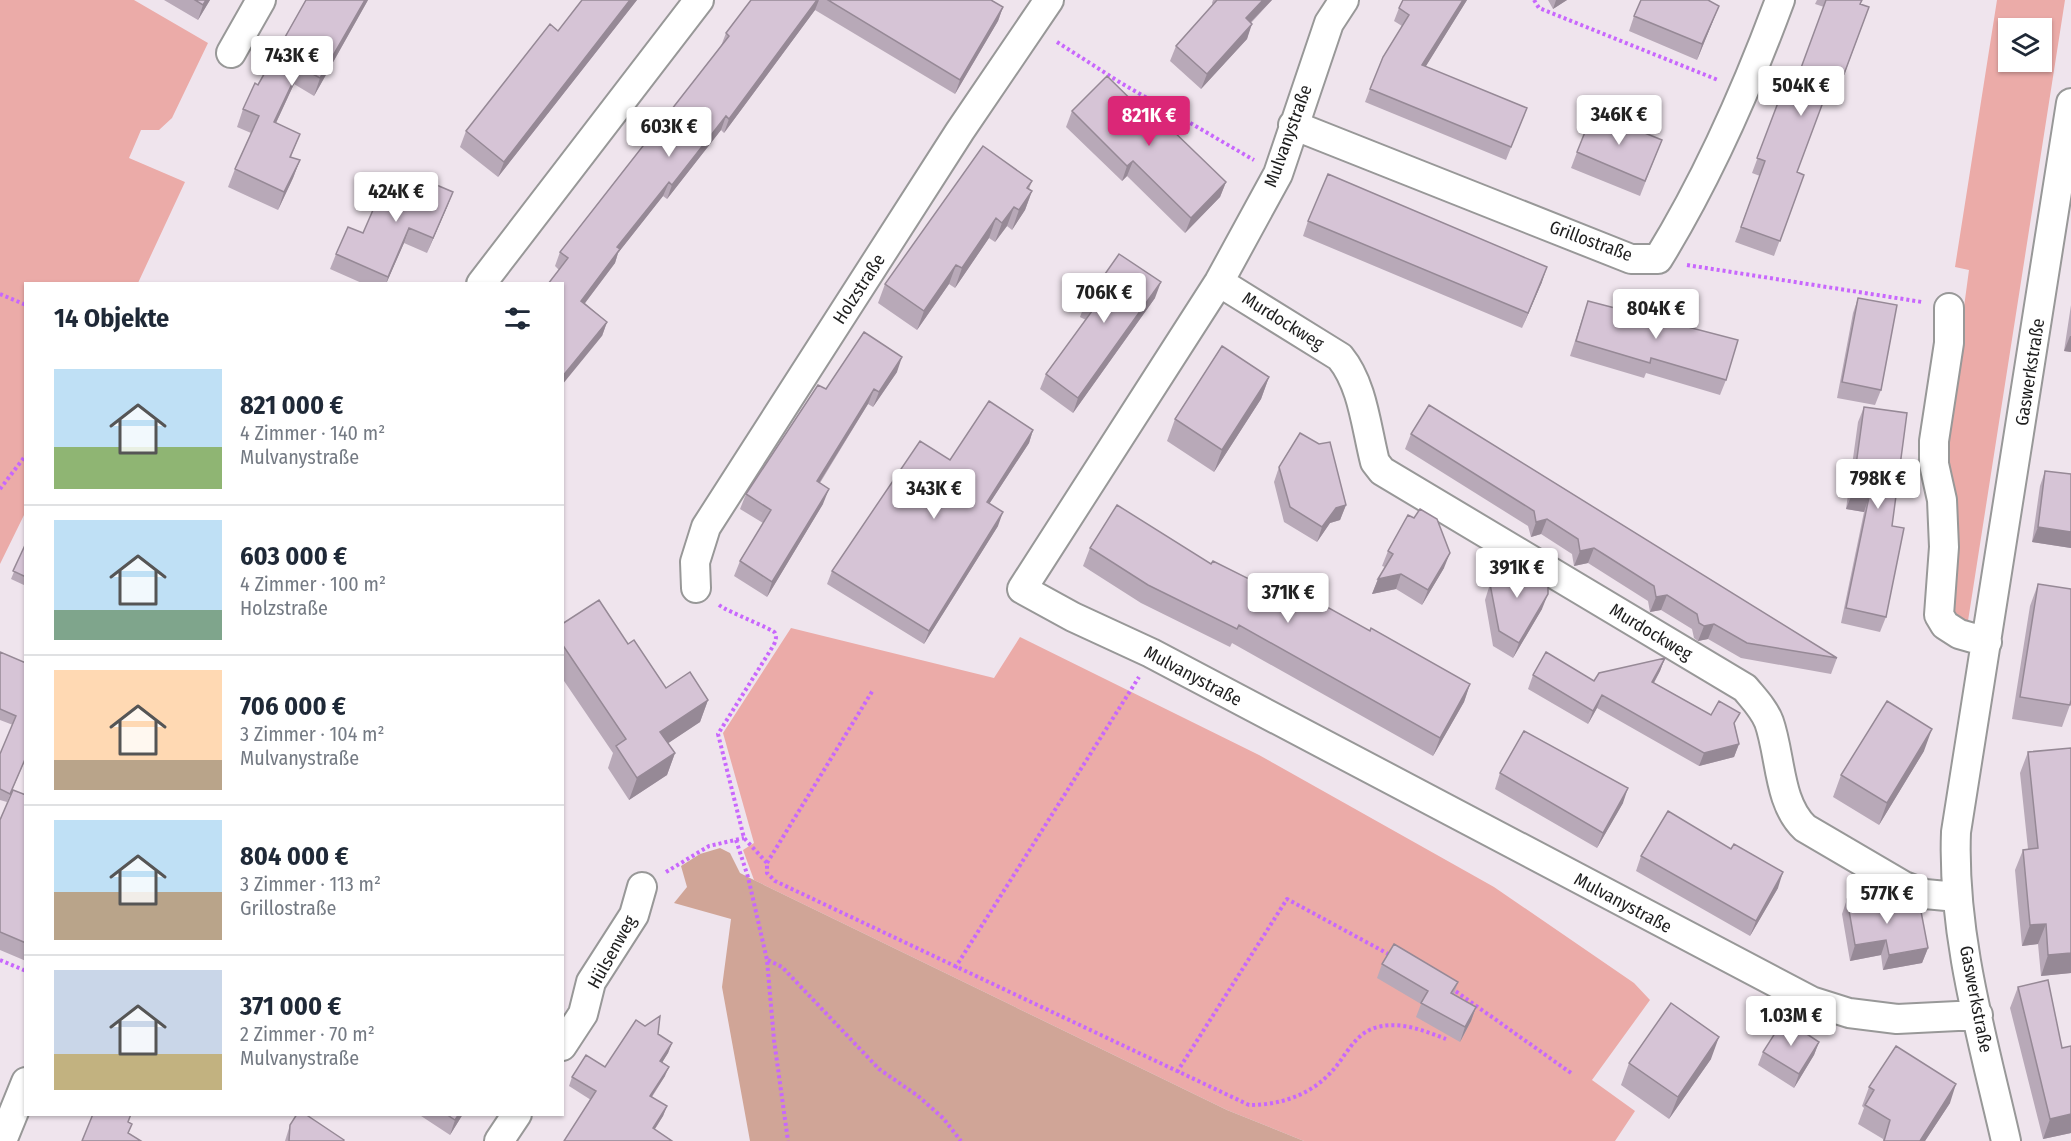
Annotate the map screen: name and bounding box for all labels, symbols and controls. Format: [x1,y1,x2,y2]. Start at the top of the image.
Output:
map controls [1998,18,2052,72]
button: layers [1998,18,2052,72]
pin: 743K € [243,36,341,87]
text: 743K € [265,43,319,67]
pin: 504K € [1752,66,1850,117]
text: 504K € [1772,73,1830,97]
street label: Mulvanystraße [1259,82,1317,190]
pin: 346K € [1570,95,1668,146]
pin: 821K € [1100,96,1198,147]
text: 346K € [1591,102,1647,126]
text: 821K € [1122,103,1176,127]
pin: 603K € [620,107,718,158]
text: 603K € [640,114,698,138]
pin: 424K € [347,172,445,223]
text: 424K € [368,179,424,203]
street label: Grillostraße [1547,216,1636,266]
street label: Holzstraße [828,250,890,328]
pin: 706K € [1055,273,1153,324]
text: 706K € [1076,280,1132,304]
street label: Murdockweg [1238,287,1328,355]
pin: 804K € [1607,289,1705,340]
text: 804K € [1627,296,1685,320]
icon: filters [501,302,534,335]
text: 14 Objekte [54,303,169,334]
street label: Gaswerkstraße [2011,317,2049,427]
text: 821 000 € [240,390,344,421]
icon: home [102,393,174,465]
text: 4 Zimmer · 140 m² [240,421,385,445]
text: Mulvanystraße [240,445,359,469]
pin: 798K € [1829,459,1927,510]
text: 798K € [1850,466,1906,490]
pin: 343K € [885,469,983,520]
text: 343K € [906,476,962,500]
text: 603 000 € [240,541,347,572]
icon: home [102,544,174,616]
pin: 391K € [1468,548,1566,599]
text: 391K € [1490,555,1544,579]
text: 4 Zimmer · 100 m² [240,572,386,596]
pin: 371K € [1239,573,1337,624]
text: 371K € [1262,580,1314,604]
text: Holzstraße [240,596,328,620]
street label: Murdockweg [1606,599,1697,665]
street label: Mulvanystraße [1140,641,1246,711]
text: 706 000 € [240,691,346,722]
icon: home [102,694,174,766]
text: 3 Zimmer · 104 m² [240,722,385,746]
text: Mulvanystraße [240,746,359,770]
text: 804 000 € [240,841,349,872]
icon: home [102,844,174,916]
street label: Mulvanystraße [1570,868,1676,938]
text: 3 Zimmer · 113 m² [240,872,381,896]
pin: 577K € [1838,874,1936,925]
text: 577K € [1861,881,1913,905]
text: Grillostraße [240,896,336,920]
street label: Hülsenweg [583,911,641,992]
street label: Gaswerkstraße [1955,944,1997,1054]
text: 371 000 € [240,991,341,1022]
icon: home [102,994,174,1066]
pin: 1.03M € [1736,996,1846,1047]
text: 1.03M € [1760,1003,1822,1027]
text: 2 Zimmer · 70 m² [240,1022,375,1046]
text: Mulvanystraße [240,1046,359,1070]

